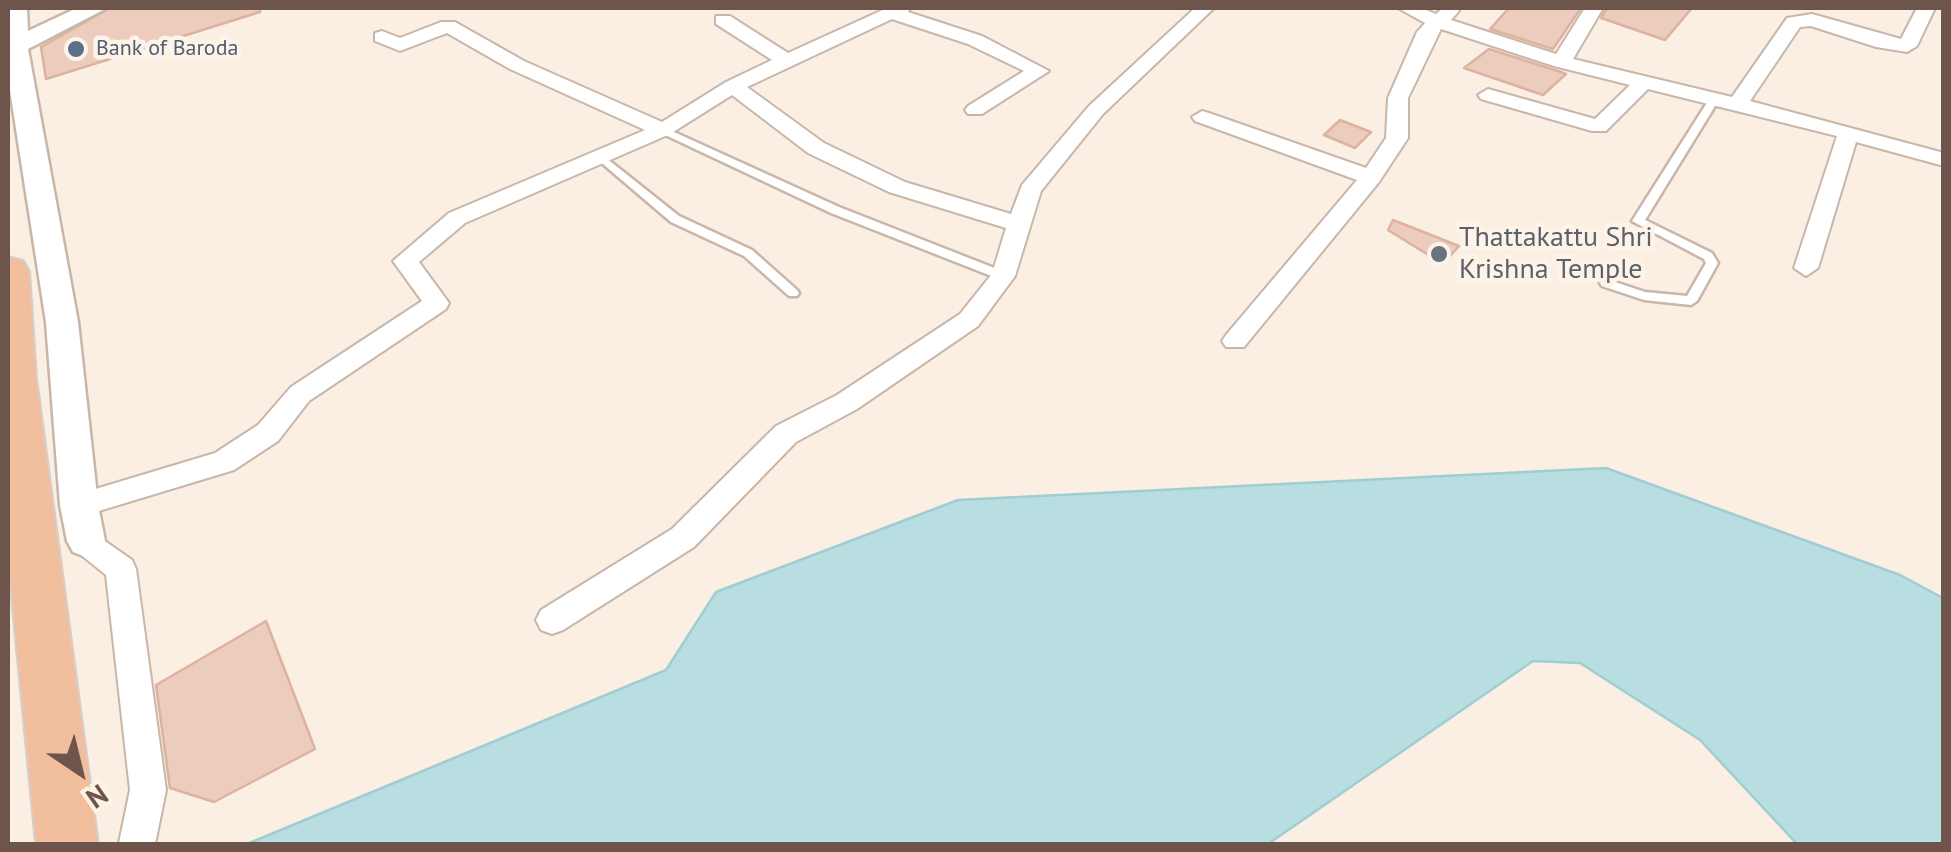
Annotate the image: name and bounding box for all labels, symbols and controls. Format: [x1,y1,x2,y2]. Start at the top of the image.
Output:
place label: Bank of Baroda [96,36,238,62]
marker: Bank of Baroda [65,38,87,60]
place label: Thattakattu Shri Krishna Temple [1459,221,1653,287]
marker: Thattakattu Shri Krishna Temple [1428,243,1450,265]
north arrow [30,722,130,822]
text: N [79,777,116,817]

